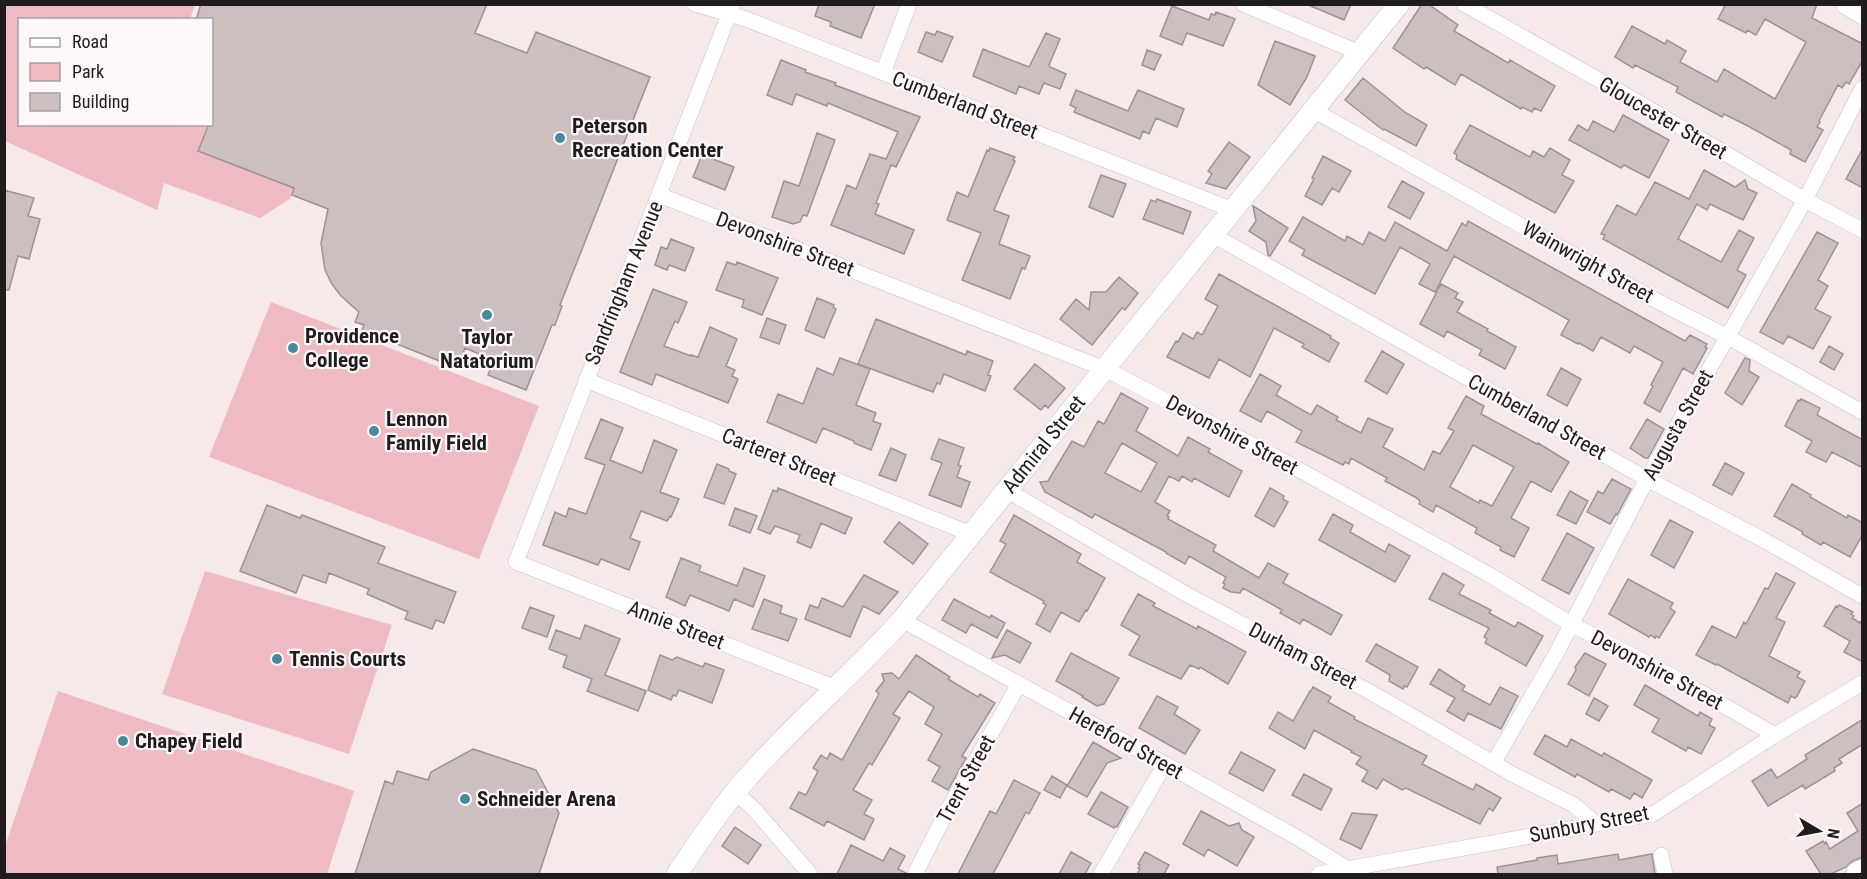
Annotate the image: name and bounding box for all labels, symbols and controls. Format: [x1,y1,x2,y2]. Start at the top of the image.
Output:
legend [18,18,213,126]
text: Road [72,31,108,52]
text: Park [72,61,104,82]
street label: Cumberland Street [889,66,1041,144]
street label: Gloucester Street [1595,72,1731,164]
text: Building [72,91,129,112]
place label: Peterson Recreation Center [572,114,723,162]
marker: Peterson Recreation Center [553,131,567,145]
street label: Sandringham Avenue [580,197,668,368]
street label: Devonshire Street [713,207,857,281]
street label: Wainwright Street [1518,216,1658,308]
marker: Taylor Natatorium [480,308,494,322]
place label: Providence College [305,324,399,372]
place label: Taylor Natatorium [440,325,534,373]
marker: Providence College [286,341,300,355]
street label: Augusta Street [1638,366,1718,484]
street label: Cumberland Street [1464,369,1610,465]
street label: Devonshire Street [1162,390,1302,480]
street label: Admiral Street [997,391,1090,498]
place label: Lennon Family Field [386,407,487,455]
street label: Carteret Street [718,423,840,491]
marker: Lennon Family Field [367,424,381,438]
street label: Annie Street [624,596,728,654]
street label: Durham Street [1245,618,1361,694]
street label: Devonshire Street [1587,625,1727,715]
place label: Tennis Courts [289,647,406,671]
marker: Tennis Courts [270,652,284,666]
street label: Hereford Street [1065,702,1187,784]
place label: Chapey Field [135,729,243,753]
street label: Trent Street [932,731,1000,827]
marker: Chapey Field [116,734,130,748]
place label: Schneider Arena [477,787,616,811]
marker: Schneider Arena [458,792,472,806]
street label: Sunbury Street [1527,801,1651,847]
north arrow [1789,801,1849,861]
text: N [1823,827,1843,840]

